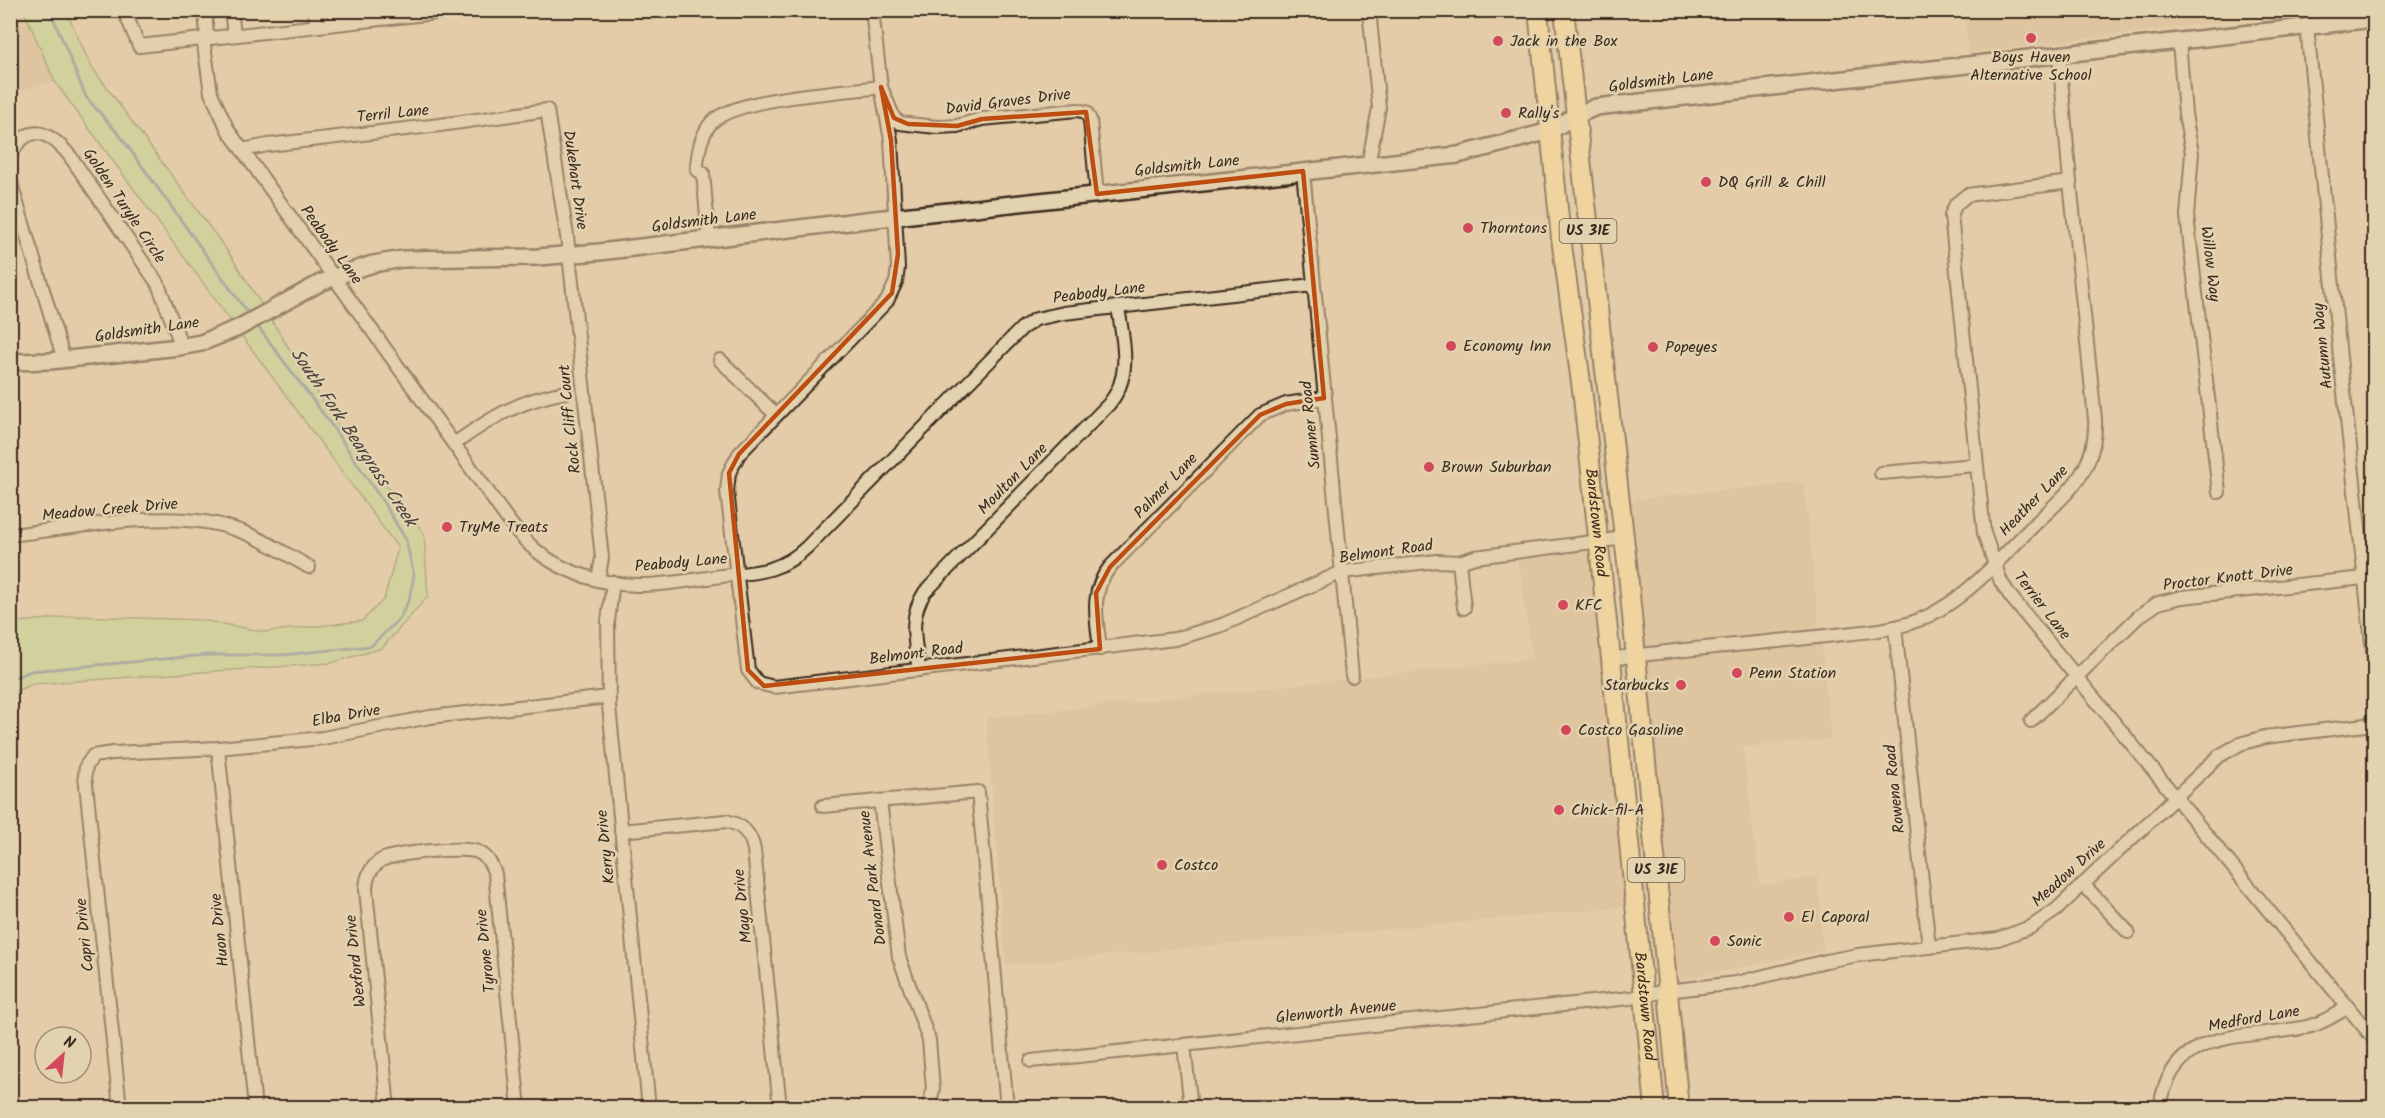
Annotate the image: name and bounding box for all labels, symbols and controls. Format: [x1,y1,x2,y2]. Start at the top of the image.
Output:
place label: Jack in the Box [1510,29,1619,54]
marker: Boys Haven Alternative School [2024,31,2038,45]
marker: Jack in the Box [1491,34,1505,48]
place label: Boys Haven Alternative School [1970,45,2092,88]
street label: Goldsmith Lane [1607,62,1715,100]
street label: David Graves Drive [944,82,1072,122]
street label: Terril Lane [356,98,430,130]
place label: Rally's [1518,101,1560,126]
marker: Rally's [1499,106,1513,120]
street label: Dukehart Drive [556,129,594,231]
street label: Golden Turyle Circle [76,143,172,269]
street label: Goldsmith Lane [1133,148,1241,184]
place label: DQ Grill & Chill [1718,170,1826,195]
marker: DQ Grill & Chill [1699,175,1713,189]
street label: Peabody Lane [294,200,368,290]
street label: Goldsmith Lane [650,202,758,240]
place label: Thorntons [1480,216,1547,241]
road number: US 31E [1560,219,1616,243]
marker: Thorntons [1461,221,1475,235]
street label: Willow Way [2193,225,2227,304]
street label: Peabody Lane [1051,275,1147,311]
street label: Autumn Way [2306,301,2340,390]
street label: Goldsmith Lane [93,310,201,350]
place label: Economy Inn [1463,334,1551,359]
place label: Popeyes [1665,335,1717,360]
marker: Economy Inn [1444,339,1458,353]
marker: Popeyes [1646,340,1660,354]
water label: South Fork Beargrass Creek [282,343,425,535]
street label: Rock Cliff Court [552,362,588,475]
street label: Sumner Road [1294,379,1328,470]
street label: Moulton Lane [972,437,1054,521]
street label: Palmer Lane [1128,447,1204,525]
place label: Brown Suburban [1441,455,1551,480]
marker: Brown Suburban [1422,460,1436,474]
street label: Heather Lane [1993,460,2075,542]
street label: Bardstown Road [1578,467,1615,579]
street label: Meadow Creek Drive [41,492,179,528]
place label: TryMe Treats [459,515,548,540]
marker: TryMe Treats [440,520,454,534]
street label: Belmont Road [1337,533,1436,571]
street label: Peabody Lane [634,546,728,580]
street label: Proctor Knott Drive [2162,558,2294,598]
street label: Terrier Lane [2007,566,2077,646]
place label: KFC [1575,593,1602,618]
marker: KFC [1556,598,1570,612]
street label: Belmont Road [868,636,965,672]
place label: Penn Station [1749,661,1836,686]
marker: Penn Station [1730,666,1744,680]
place label: Starbucks [1604,673,1669,698]
marker: Starbucks [1674,678,1688,692]
street label: Elba Drive [310,698,382,734]
place label: Costco Gasoline [1578,718,1683,743]
marker: Costco Gasoline [1559,723,1573,737]
street label: Rowena Road [1878,742,1912,835]
place label: Chick-fil-A [1571,798,1645,823]
marker: Chick-fil-A [1552,803,1566,817]
street label: Kerry Drive [590,809,622,885]
street label: Donard Park Avenue [852,809,894,947]
street label: Meadow Drive [2026,833,2112,913]
place label: Costco [1174,853,1218,878]
marker: Costco [1155,858,1169,872]
road number: US 31E [1628,858,1684,882]
street label: Mayo Drive [727,868,759,944]
street label: Huon Drive [204,892,236,968]
street label: Capri Drive [69,897,101,973]
place label: El Caporal [1801,905,1869,930]
street label: Tyrone Drive [469,908,503,994]
marker: El Caporal [1782,910,1796,924]
street label: Wexford Drive [339,914,373,1008]
place label: Sonic [1727,929,1762,954]
marker: Sonic [1708,934,1722,948]
street label: Bardstown Road [1627,951,1663,1063]
street label: Glenworth Avenue [1275,993,1397,1031]
street label: Medford Lane [2206,999,2302,1039]
north arrow [33,1025,93,1085]
text: N [59,1030,79,1056]

